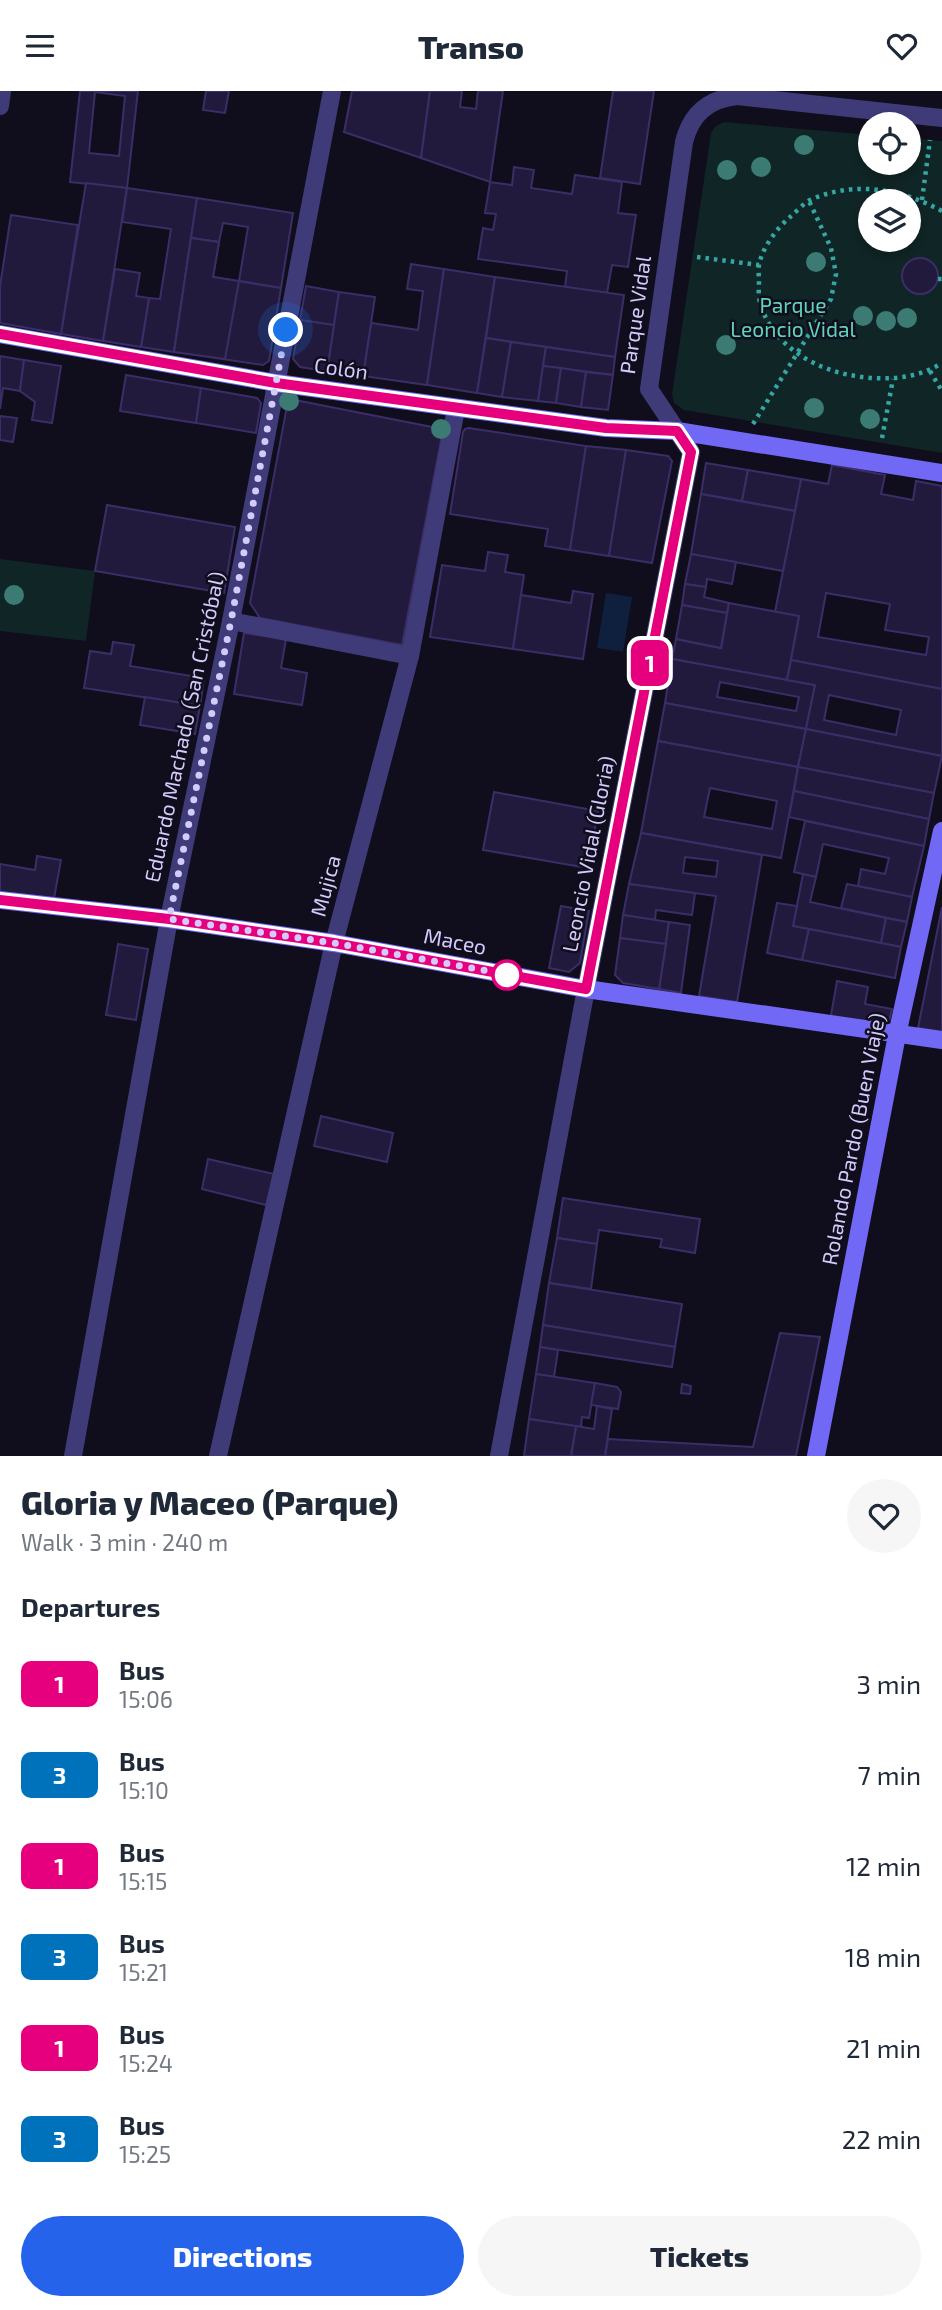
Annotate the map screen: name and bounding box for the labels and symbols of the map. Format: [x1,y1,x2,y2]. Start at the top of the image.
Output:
street label: Parque Vidal [614,253,655,376]
park label: Parque Leoncio Vidal [730,292,857,341]
your location [268,312,303,347]
street label: Colón [313,351,370,384]
street label: Eduardo Machado (San Cristóbal) [138,569,229,884]
line badge: 1 [627,640,673,686]
street label: Leoncio Vidal (Gloria) [556,754,619,954]
street label: Mujica [304,852,346,919]
street label: Maceo [422,922,489,959]
unlabelled marker [492,960,522,990]
street label: Rolando Pardo (Buen Viaje) [816,1010,890,1267]

